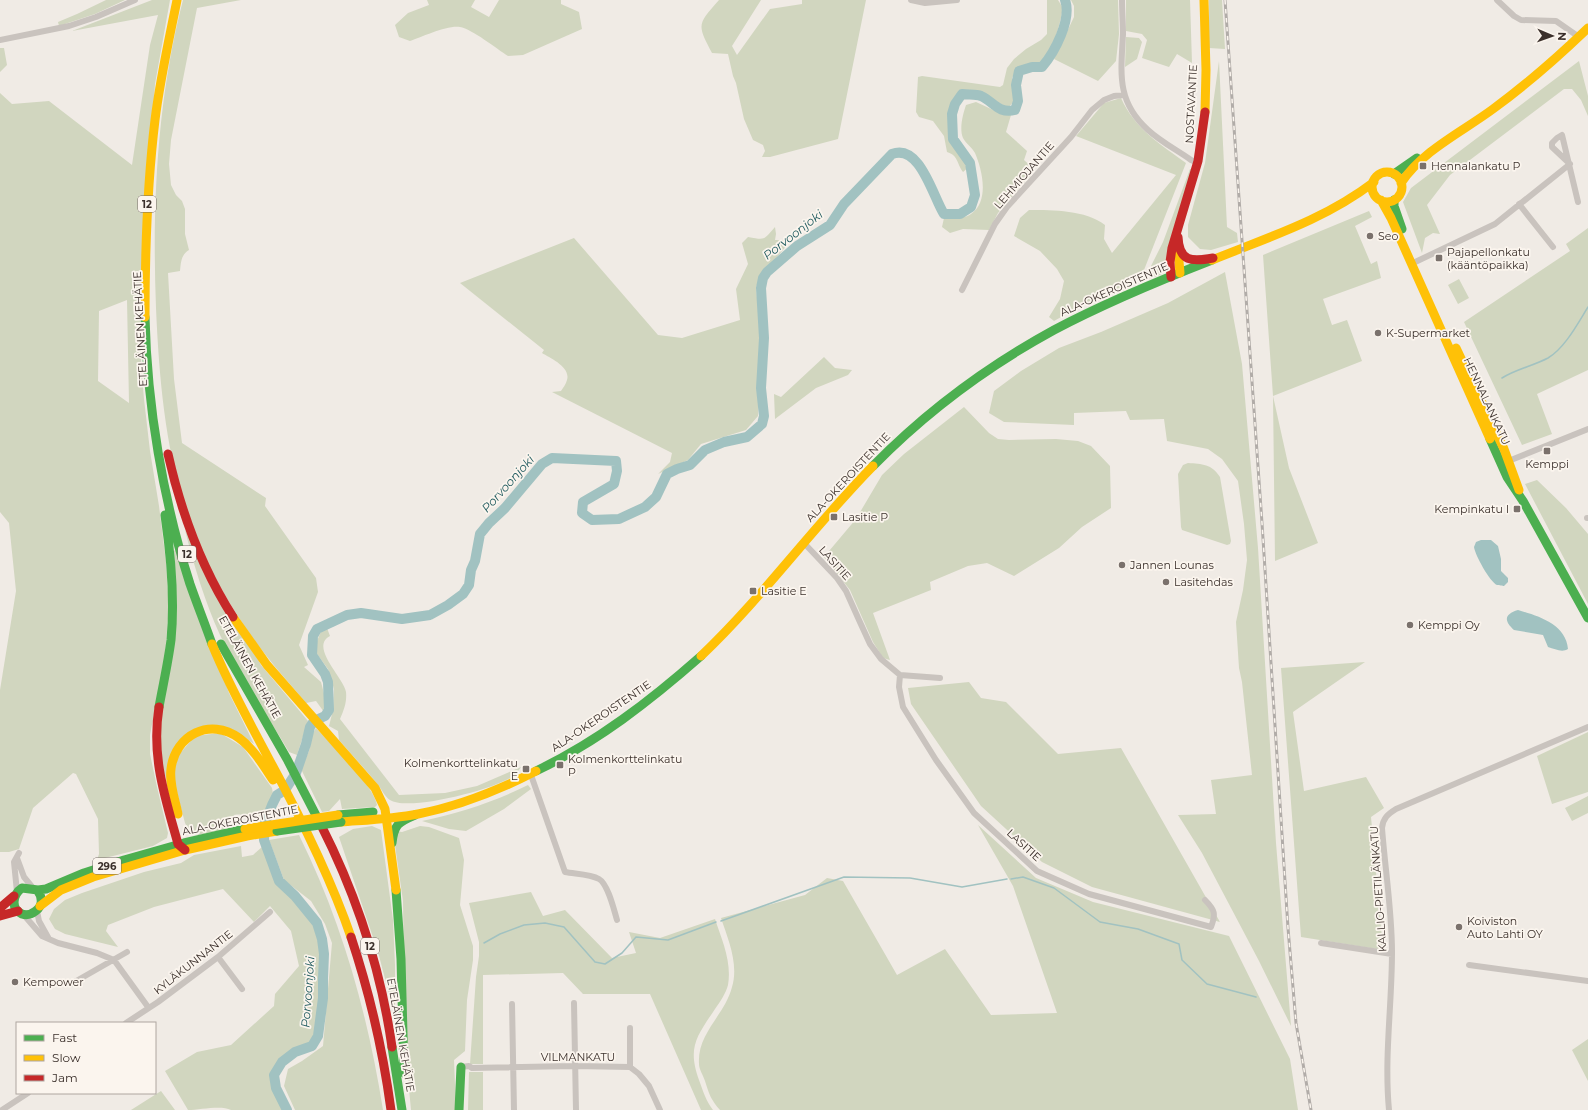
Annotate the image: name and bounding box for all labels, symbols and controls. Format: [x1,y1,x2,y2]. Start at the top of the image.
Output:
north arrow [1532,16,1572,56]
text: N [1555,32,1569,41]
street label: NOSTAVANTIE [1182,64,1200,144]
street label: LEHMIOJANTIE [991,138,1057,212]
place label: Hennalankatu P [1431,159,1521,173]
marker: Hennalankatu P [1418,161,1428,171]
road number: 12 [138,196,156,212]
water label: Porvoonjoki [760,206,826,263]
place label: Seo [1378,229,1398,243]
marker: Seo [1365,231,1375,241]
place label: Pajapellonkatu (kääntöpaikka) [1447,245,1530,272]
marker: Pajapellonkatu (kääntöpaikka) [1434,253,1444,263]
street label: ALA-OKEROISTENTIE [1057,259,1171,319]
street label: ETELÄINEN KEHÄTIE [130,271,150,387]
place label: K-Supermarket [1386,326,1471,340]
marker: K-Supermarket [1373,328,1383,338]
street label: HENNALANKATU [1461,355,1513,447]
street label: ALA-OKEROISTENTIE [803,429,893,525]
marker: Kemppi [1542,446,1552,456]
water label: Porvoonjoki [478,451,538,515]
place label: Kemppi [1525,457,1569,471]
place label: Kempinkatu I [1434,502,1509,516]
marker: Kempinkatu I [1512,504,1522,514]
place label: Lasitie P [842,510,888,524]
marker: Lasitie P [829,512,839,522]
street label: LASITIE [816,543,854,583]
road number: 12 [178,546,196,562]
place label: Jannen Lounas [1129,558,1214,572]
marker: Jannen Lounas [1117,560,1127,570]
place label: Lasitehdas [1174,575,1233,589]
marker: Lasitehdas [1161,577,1171,587]
place label: Lasitie E [761,584,807,598]
marker: Lasitie E [748,586,758,596]
street label: ETELÄINEN KEHÄTIE [216,613,284,721]
place label: Kemppi Oy [1418,618,1480,632]
marker: Kemppi Oy [1405,620,1415,630]
street label: ALA-OKEROISTENTIE [548,677,654,755]
place label: Kolmenkorttelinkatu P [568,752,682,779]
place label: Kolmenkorttelinkatu E [404,756,518,783]
marker: Kolmenkorttelinkatu P [555,760,565,770]
marker: Kolmenkorttelinkatu E [521,764,531,774]
street label: ALA-OKEROISTENTIE [181,802,299,838]
street label: KALLIO-PIETILÄNKATU [1367,825,1389,953]
street label: LASITIE [1004,826,1044,864]
road number: 296 [93,858,121,874]
place label: Koiviston Auto Lahti OY [1467,914,1543,941]
marker: Koiviston Auto Lahti OY [1454,922,1464,932]
street label: KYLÄKUNNANTIE [151,927,235,997]
road number: 12 [361,938,379,954]
water label: Porvoonjoki [298,955,318,1028]
place label: Kempower [23,975,84,989]
marker: Kempower [10,977,20,987]
street label: ETELÄINEN KEHÄTIE [384,977,418,1093]
legend [16,1022,156,1094]
text: Fast [52,1030,77,1045]
text: Slow [52,1050,81,1065]
street label: VILMANKATU [541,1050,615,1064]
text: Jam [51,1070,78,1085]

